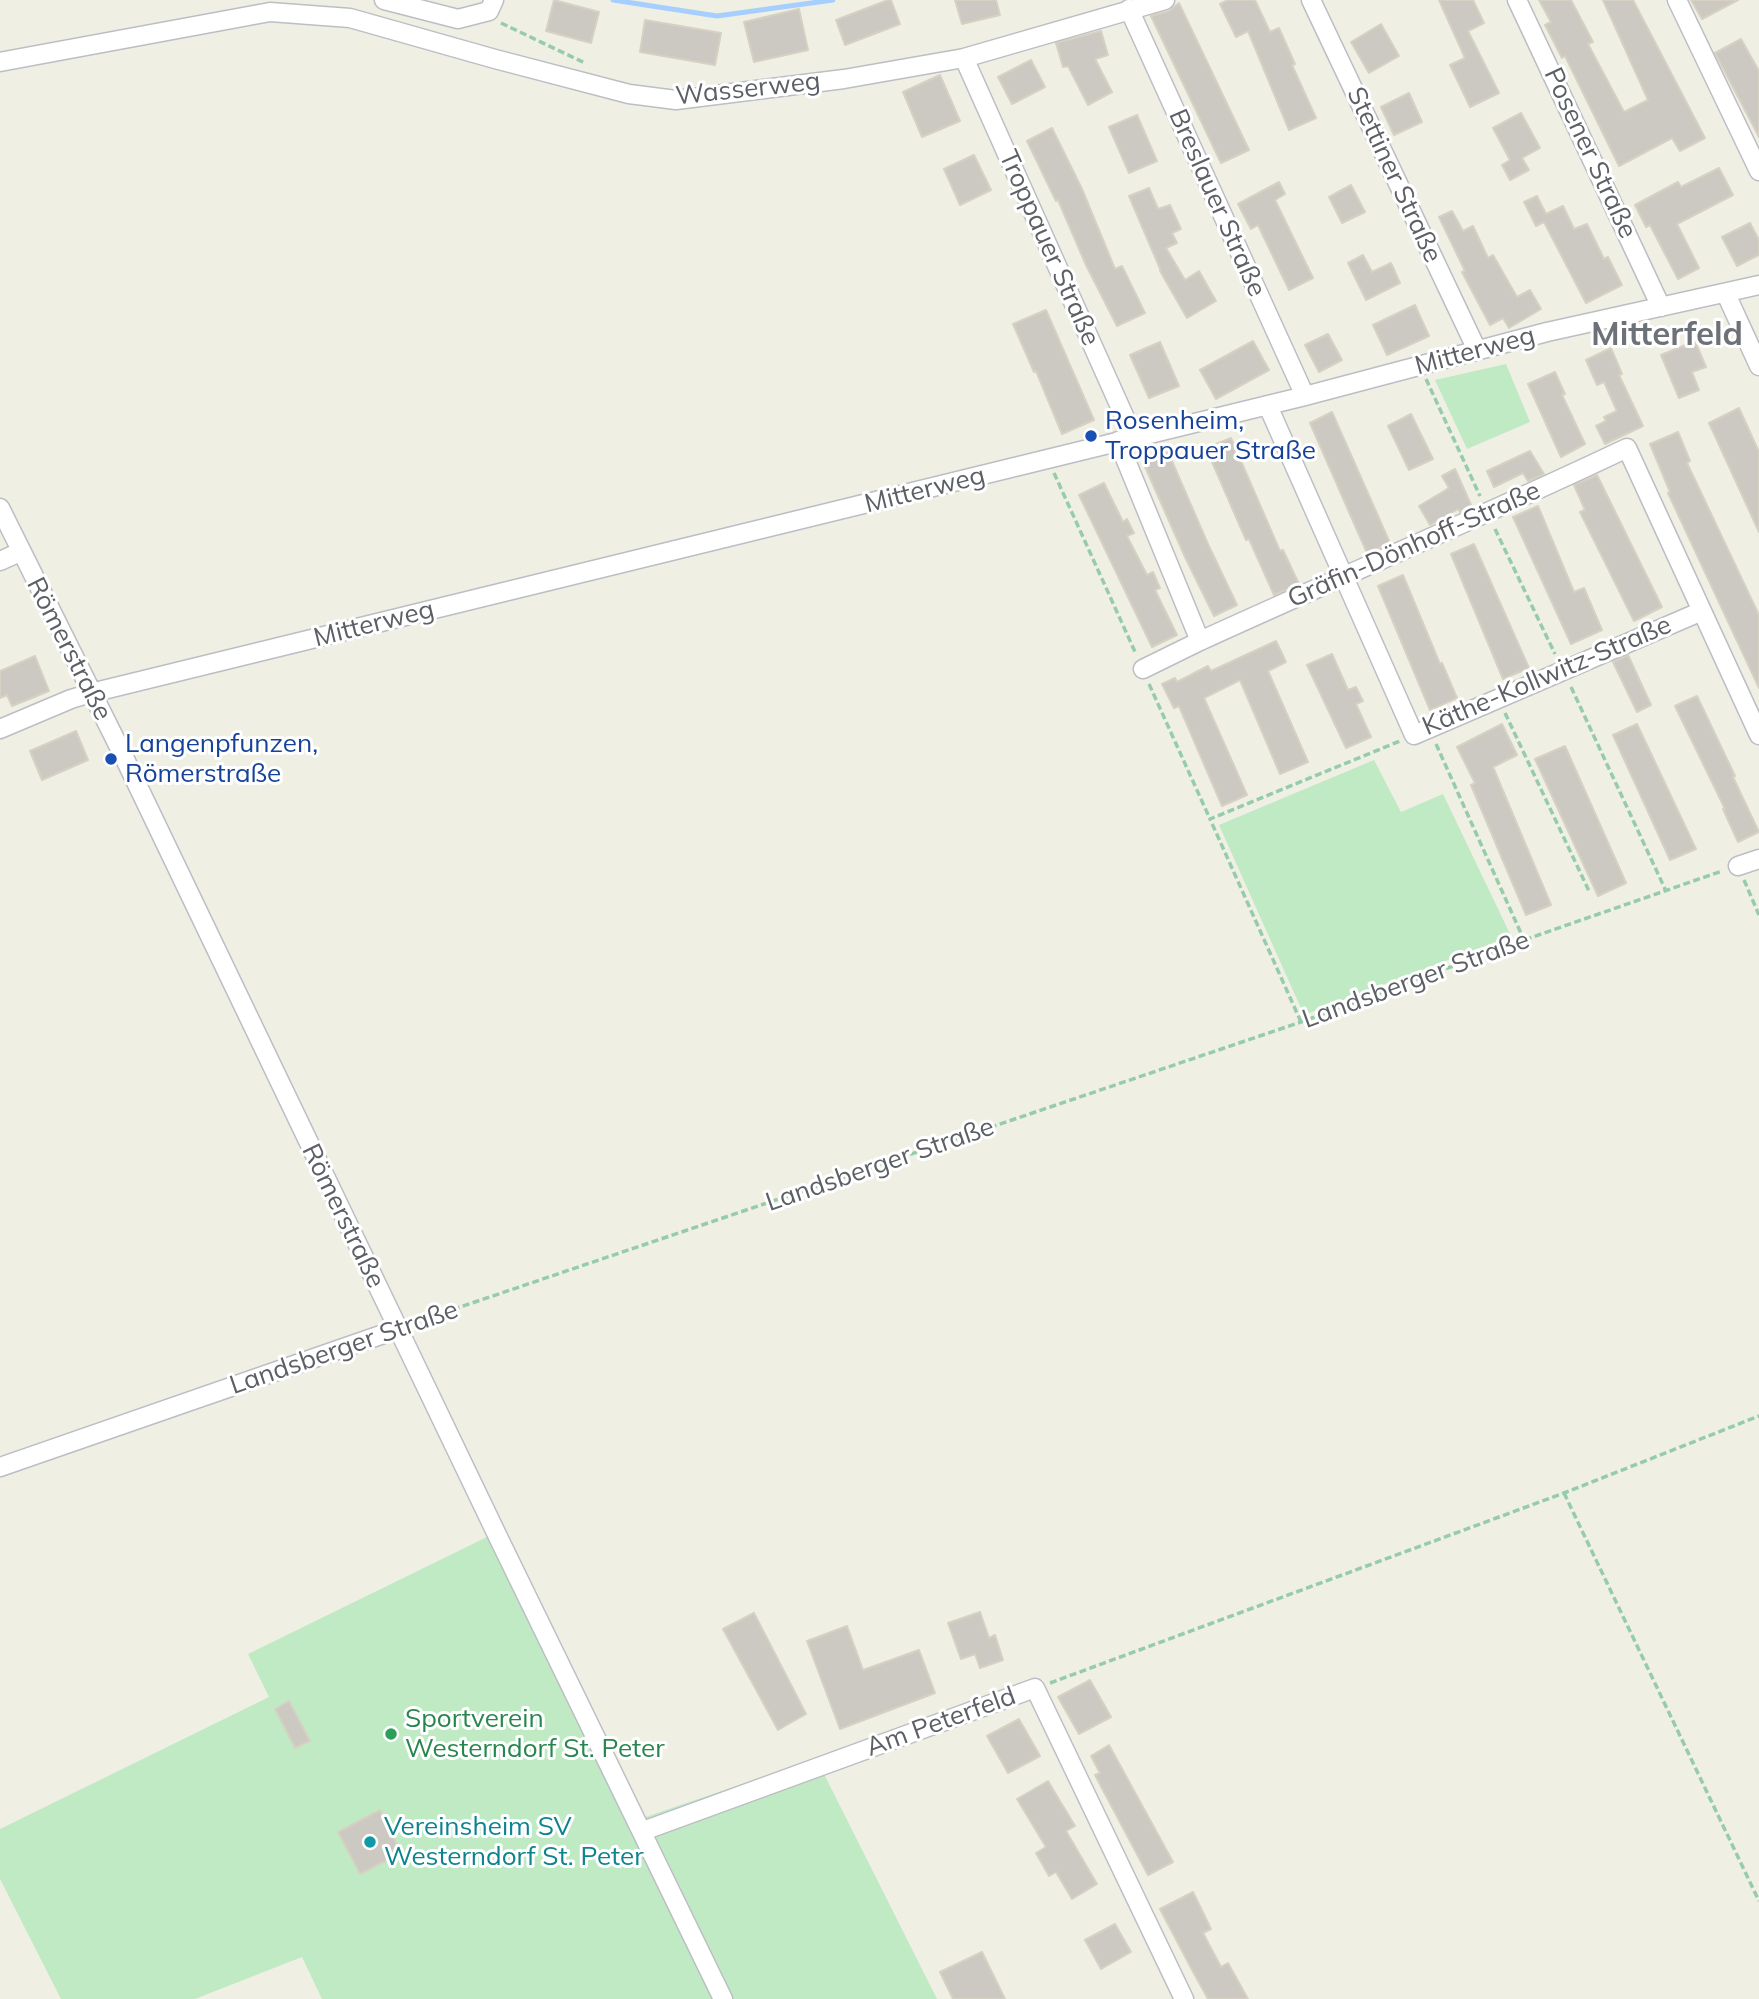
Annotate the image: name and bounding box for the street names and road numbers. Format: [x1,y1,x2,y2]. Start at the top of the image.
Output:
street label: Posener Straße [1537,63,1643,243]
street label: Wasserweg [674,66,822,112]
street label: Stettiner Straße [1340,82,1448,268]
street label: Breslauer Straße [1162,104,1272,302]
street label: Troppauer Straße [992,145,1106,351]
street label: Mitterweg [1412,320,1538,382]
street label: Mitterweg [862,460,988,520]
street label: Gräfin-Dönhoff-Straße [1283,475,1545,615]
street label: Römerstraße [20,572,118,726]
street label: Mitterweg [311,594,437,654]
street label: Käthe-Kollwitz-Straße [1418,609,1676,743]
street label: Landsberger Straße [1298,924,1534,1036]
street label: Landsberger Straße [762,1111,998,1219]
street label: Römerstraße [295,1139,391,1293]
street label: Landsberger Straße [226,1294,462,1402]
street label: Am Peterfeld [862,1681,1020,1763]

